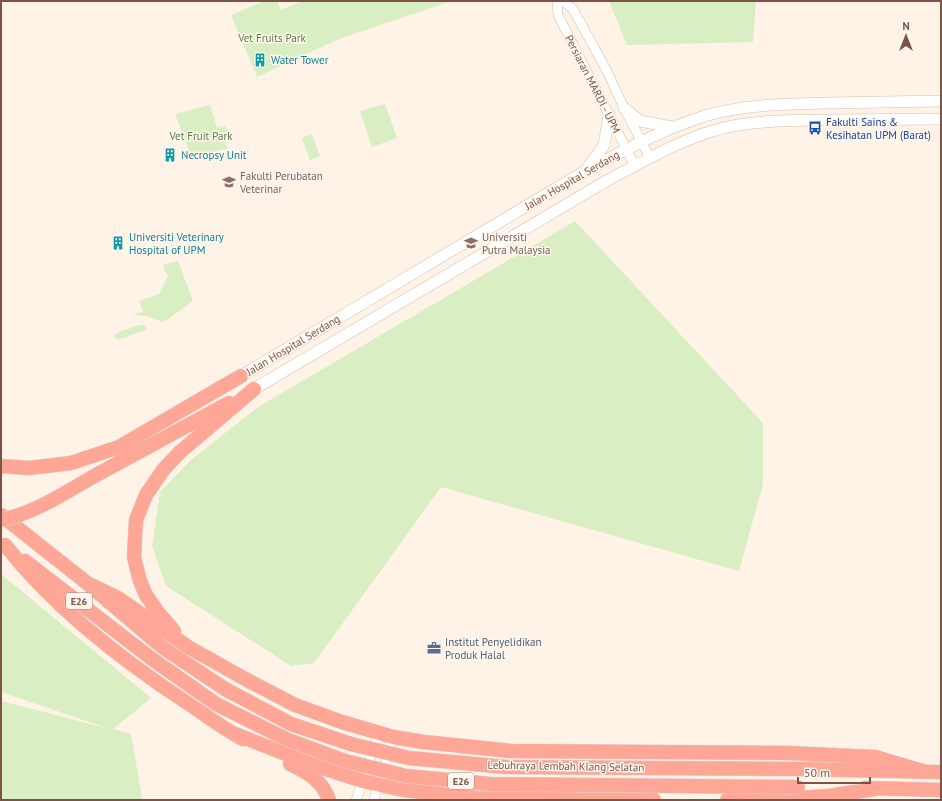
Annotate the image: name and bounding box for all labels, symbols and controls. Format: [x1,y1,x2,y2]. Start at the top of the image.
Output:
north arrow [886,16,926,56]
text: N [902,19,910,33]
park label: Vet Fruits Park [237,31,307,45]
street label: Persiaran MARDI - UPM [562,33,624,135]
building icon: Water Tower [252,52,268,68]
place label: Water Tower [271,53,329,67]
place label: Fakulti Sains & Kesihatan UPM (Barat) [826,115,931,142]
bus stop icon: Fakulti Sains & Kesihatan UPM (Barat) [807,120,823,136]
park label: Vet Fruit Park [168,129,233,143]
building icon: Necropsy Unit [162,147,178,163]
street label: Jalan Hospital Serdang [521,147,622,213]
place label: Necropsy Unit [181,148,247,162]
place label: Fakulti Perubatan Veterinar [239,169,323,196]
school or university icon: Fakulti Perubatan Veterinar [221,174,237,190]
place label: Universiti Veterinary Hospital of UPM [129,230,225,257]
place label: Universiti Putra Malaysia [482,230,551,257]
building icon: Universiti Veterinary Hospital of UPM [110,235,126,251]
school or university icon: Universiti Putra Malaysia [463,235,479,251]
street label: Jalan Hospital Serdang [243,311,342,379]
road number: E26 [66,593,92,609]
place label: Institut Penyelidikan Produk Halal [445,635,542,662]
office icon: Institut Penyelidikan Produk Halal [426,640,442,656]
street label: Lebuhraya Lembah Klang Selatan [488,758,644,774]
scale bar [798,759,870,785]
text: 50 m [804,765,830,780]
road number: E26 [448,773,474,789]

